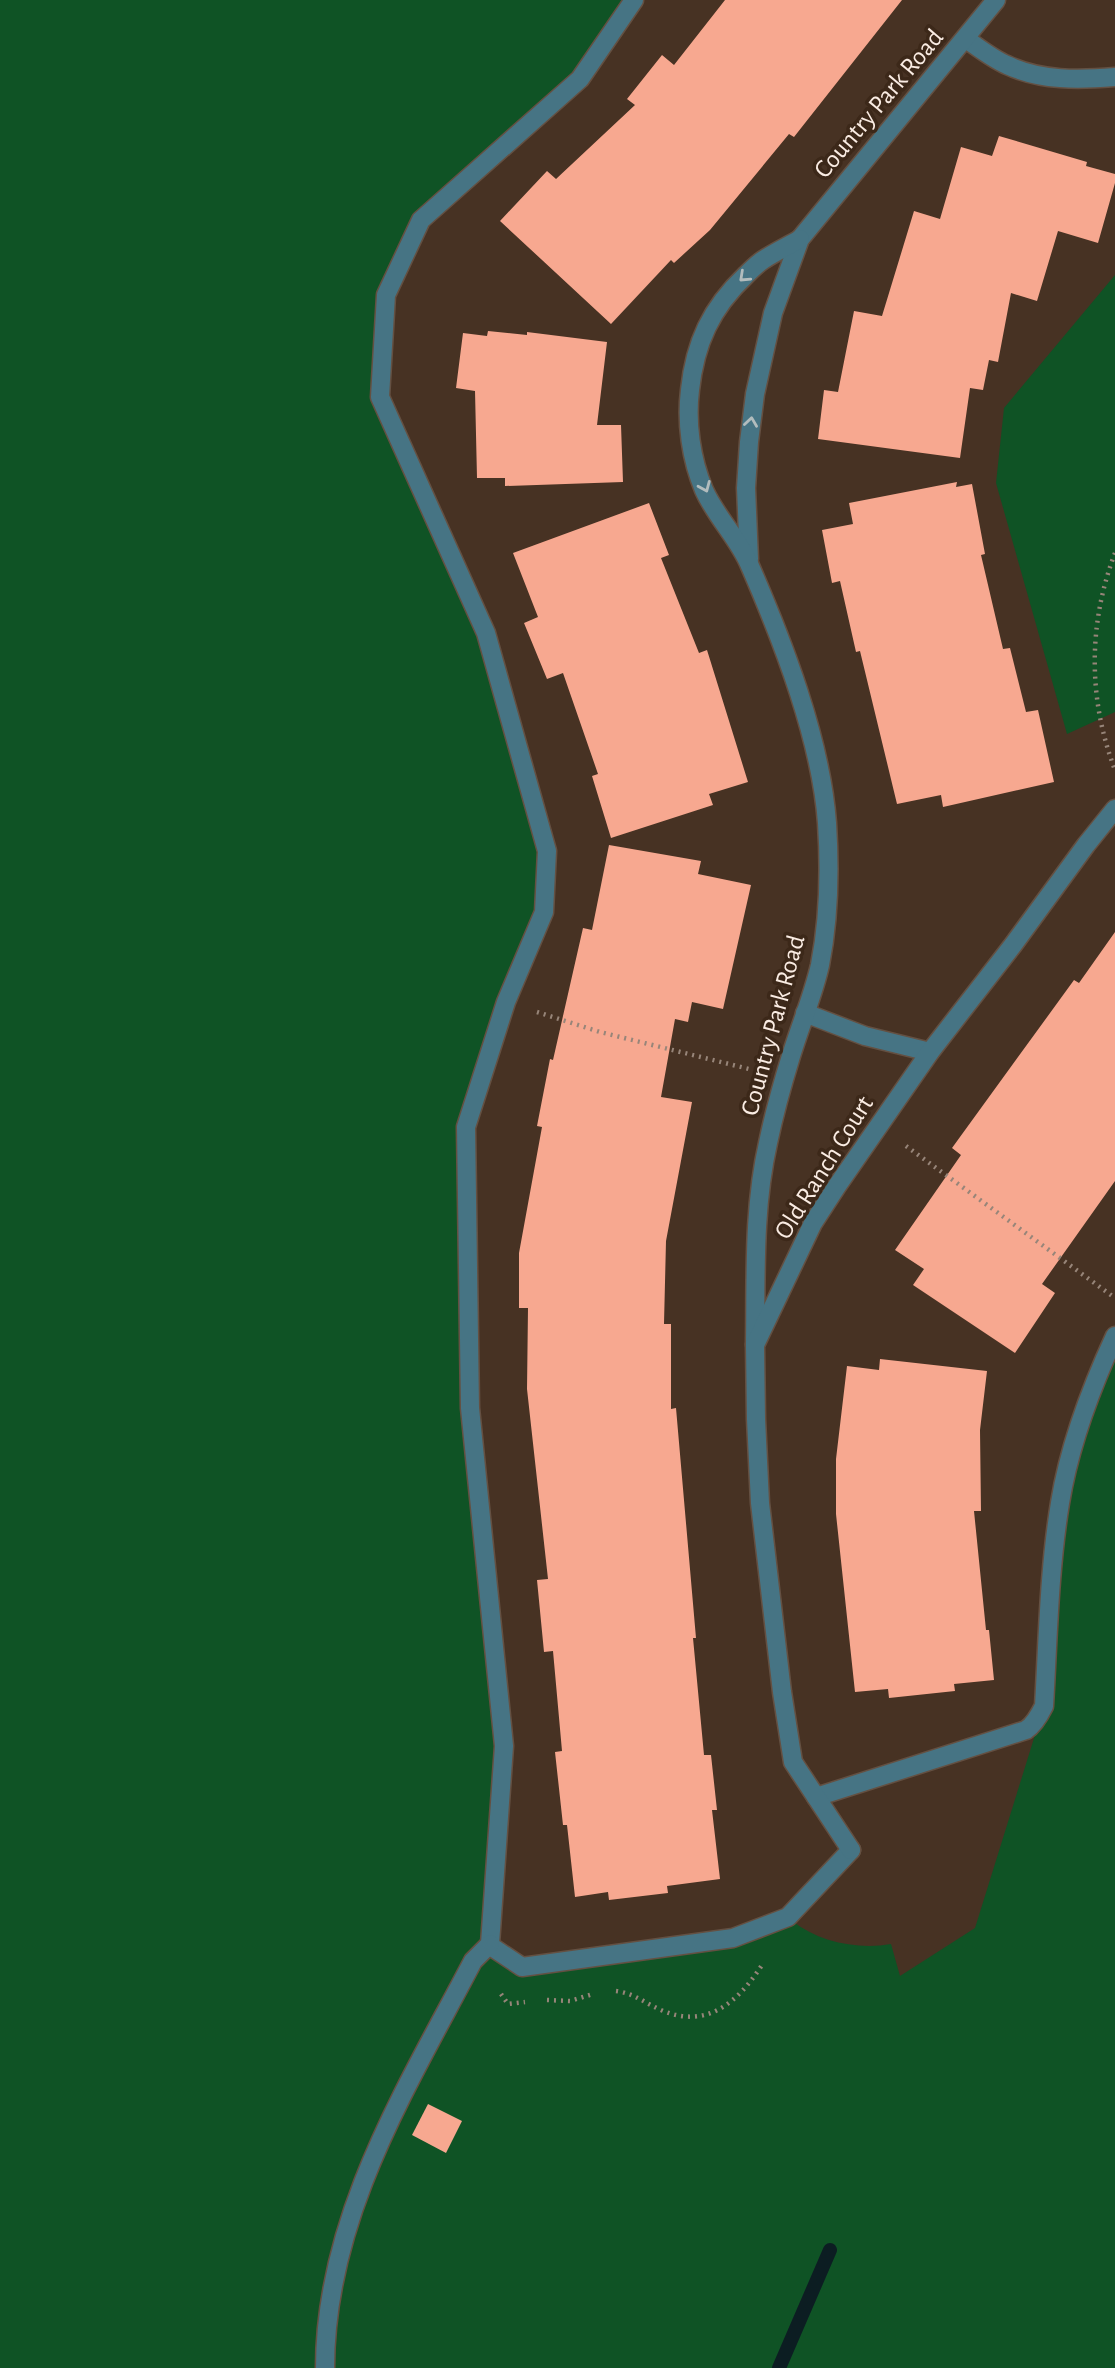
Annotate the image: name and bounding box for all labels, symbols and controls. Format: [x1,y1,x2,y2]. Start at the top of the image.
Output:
street label: Country Park Road [809,24,948,183]
one-way arrow [739,269,752,282]
one-way arrow [744,416,759,427]
one-way arrow [696,480,710,492]
street label: Country Park Road [736,932,810,1118]
street label: Old Ranch Court [770,1092,878,1244]

